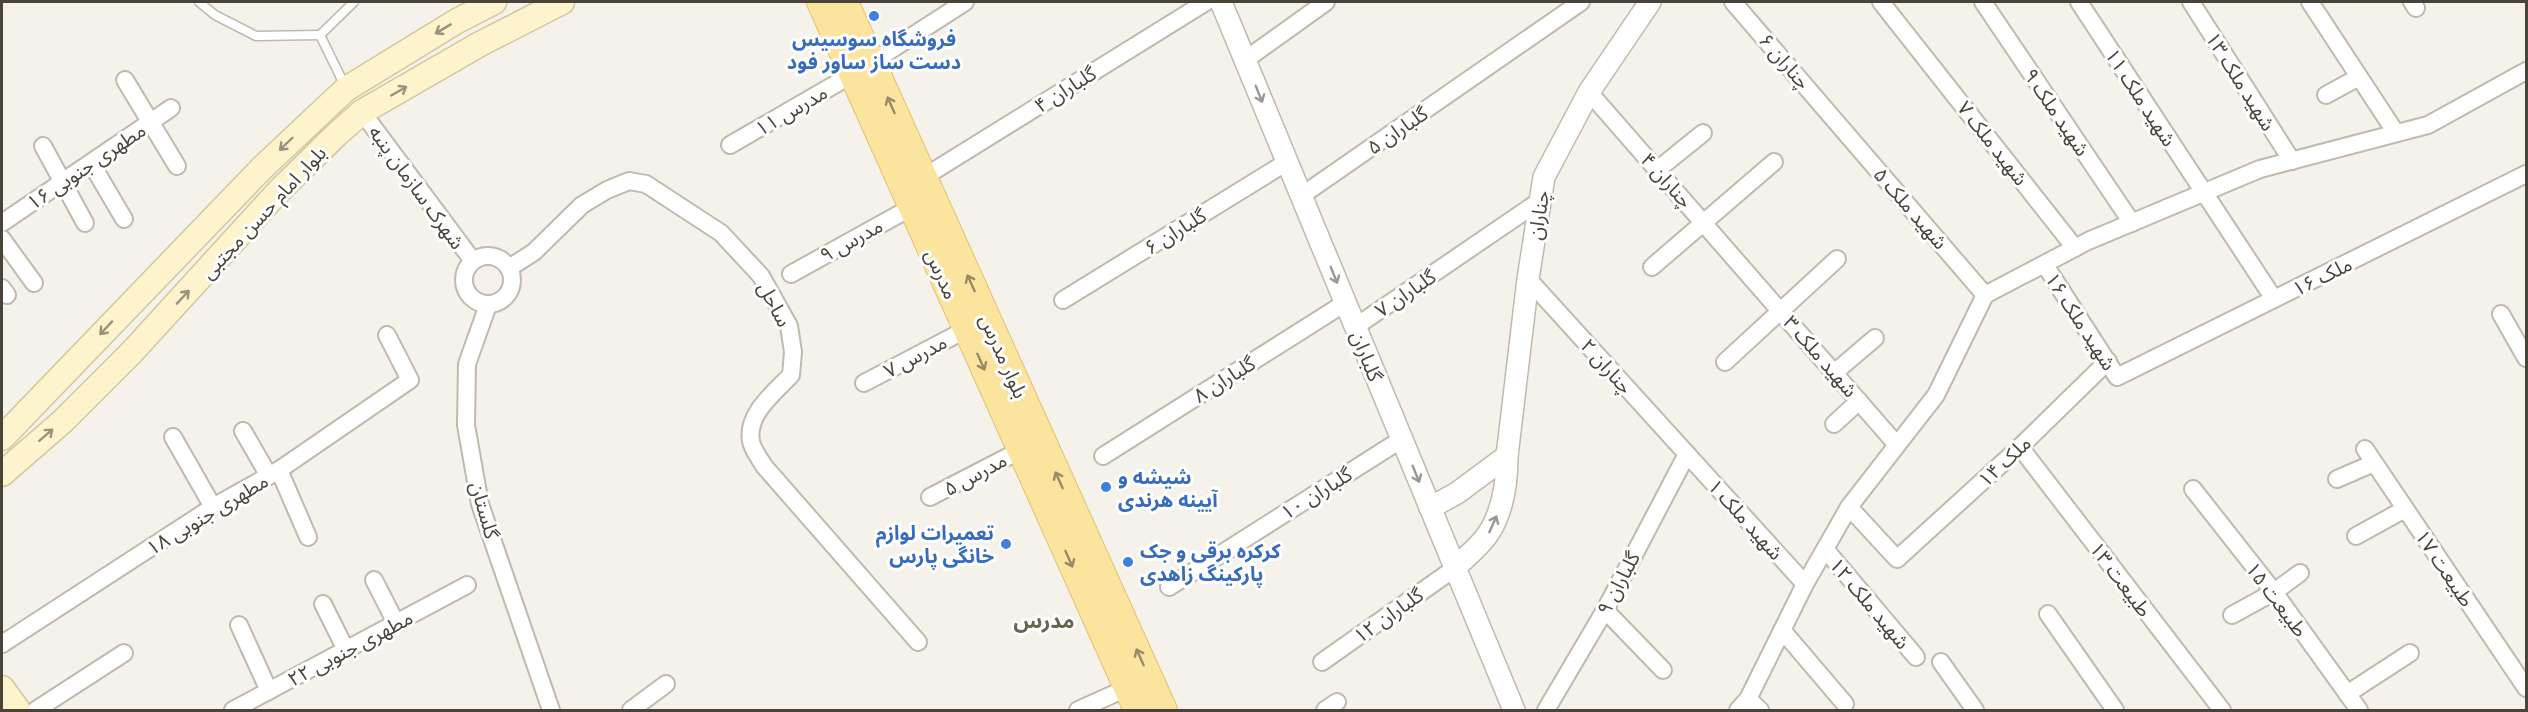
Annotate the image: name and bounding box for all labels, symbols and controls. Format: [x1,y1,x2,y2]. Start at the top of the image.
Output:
marker: فروشگاه سوسیس دست ساز ساور فود [867,9,881,23]
one-way arrow [435,24,452,36]
place label: فروشگاه سوسیس دست ساز ساور فود [787,27,961,74]
street label: شهید ملک ۱۳ [2201,27,2280,135]
street label: چناران ۶ [1753,29,1815,95]
street label: شهید ملک ۱۱ [2101,44,2181,150]
street label: گلباران ۴ [1030,61,1101,118]
street label: شهید ملک ۹ [2019,64,2095,160]
street label: مدرس ۱۱ [751,80,832,141]
one-way arrow [390,85,407,97]
one-way arrow [1254,85,1265,103]
one-way arrow [885,96,897,114]
street label: شهید ملک ۷ [1953,96,2033,190]
street label: گلباران ۵ [1362,101,1433,159]
street label: ۱۶ مطهری جنوبی [22,118,150,215]
street label: شهرک سازمان پنبه [363,121,470,255]
one-way arrow [279,137,294,151]
street label: بلوار امام حسن مجتبی [196,141,333,286]
street label: ۴ چناران [1635,148,1698,214]
street label: شهید ملک ۵ [1869,163,1953,254]
street label: چناران [1523,189,1555,242]
street label: گلباران ۶ [1140,203,1211,260]
street label: مدرس ۹ [816,213,887,267]
street label: مدرس [920,246,963,303]
street label: ملک ۱۶ [2288,252,2356,300]
street label: ۷ گلباران [1370,264,1441,322]
one-way arrow [1329,265,1340,283]
street label: شهید ملک ۱۶ [2041,268,2121,374]
one-way arrow [965,274,976,292]
street label: ساحل [753,277,796,331]
one-way arrow [176,290,191,305]
street label: بلوار مدرس [974,310,1033,402]
street label: ۳ شهید ملک [1779,311,1863,402]
one-way arrow [99,321,113,336]
street label: گلباران [1346,327,1388,386]
street label: مدرس ۷ [880,330,951,383]
street label: ۲ چناران [1575,334,1638,400]
street label: گلباران ۸ [1189,351,1260,408]
one-way arrow [976,352,988,370]
one-way arrow [38,428,53,442]
street label: ملک ۱۴ [1973,431,2035,491]
street label: مدرس ۵ [940,448,1011,501]
street label: گلباران ۱۰ [1276,462,1357,525]
place label: شیشه و آیینه هرندی [1118,465,1218,512]
one-way arrow [1411,465,1422,483]
street label: ۱۸ مطهری جنوبی [142,469,273,560]
one-way arrow [1053,471,1065,489]
street label: ۱ شهید ملک [1704,474,1788,564]
street label: گلستان [465,479,504,542]
marker: شیشه و آیینه هرندی [1099,480,1113,494]
one-way arrow [1487,515,1499,533]
place label: تعمیرات لوازم خانگی پارس [876,521,994,569]
street label: طبیعت ۱۷ [2411,525,2479,611]
marker: تعمیرات لوازم خانگی پارس [999,537,1013,551]
street label: طبیعت ۱۳ [2085,537,2157,621]
place label: کرکره برقی و جک پارکینگ زاهدی [1140,539,1282,587]
street label: ۹ گلباران [1592,547,1645,619]
one-way arrow [1065,550,1076,568]
street label: ۱۲ شهید ملک [1825,553,1915,653]
marker: کرکره برقی و جک پارکینگ زاهدی [1121,555,1135,569]
street label: طبیعت ۱۵ [2241,557,2313,641]
street label: گلباران ۱۲ [1349,582,1428,648]
street label: مطهری جنوبی ۲۲ [284,605,417,691]
district label: مدرس [1014,608,1074,633]
one-way arrow [1134,649,1145,667]

